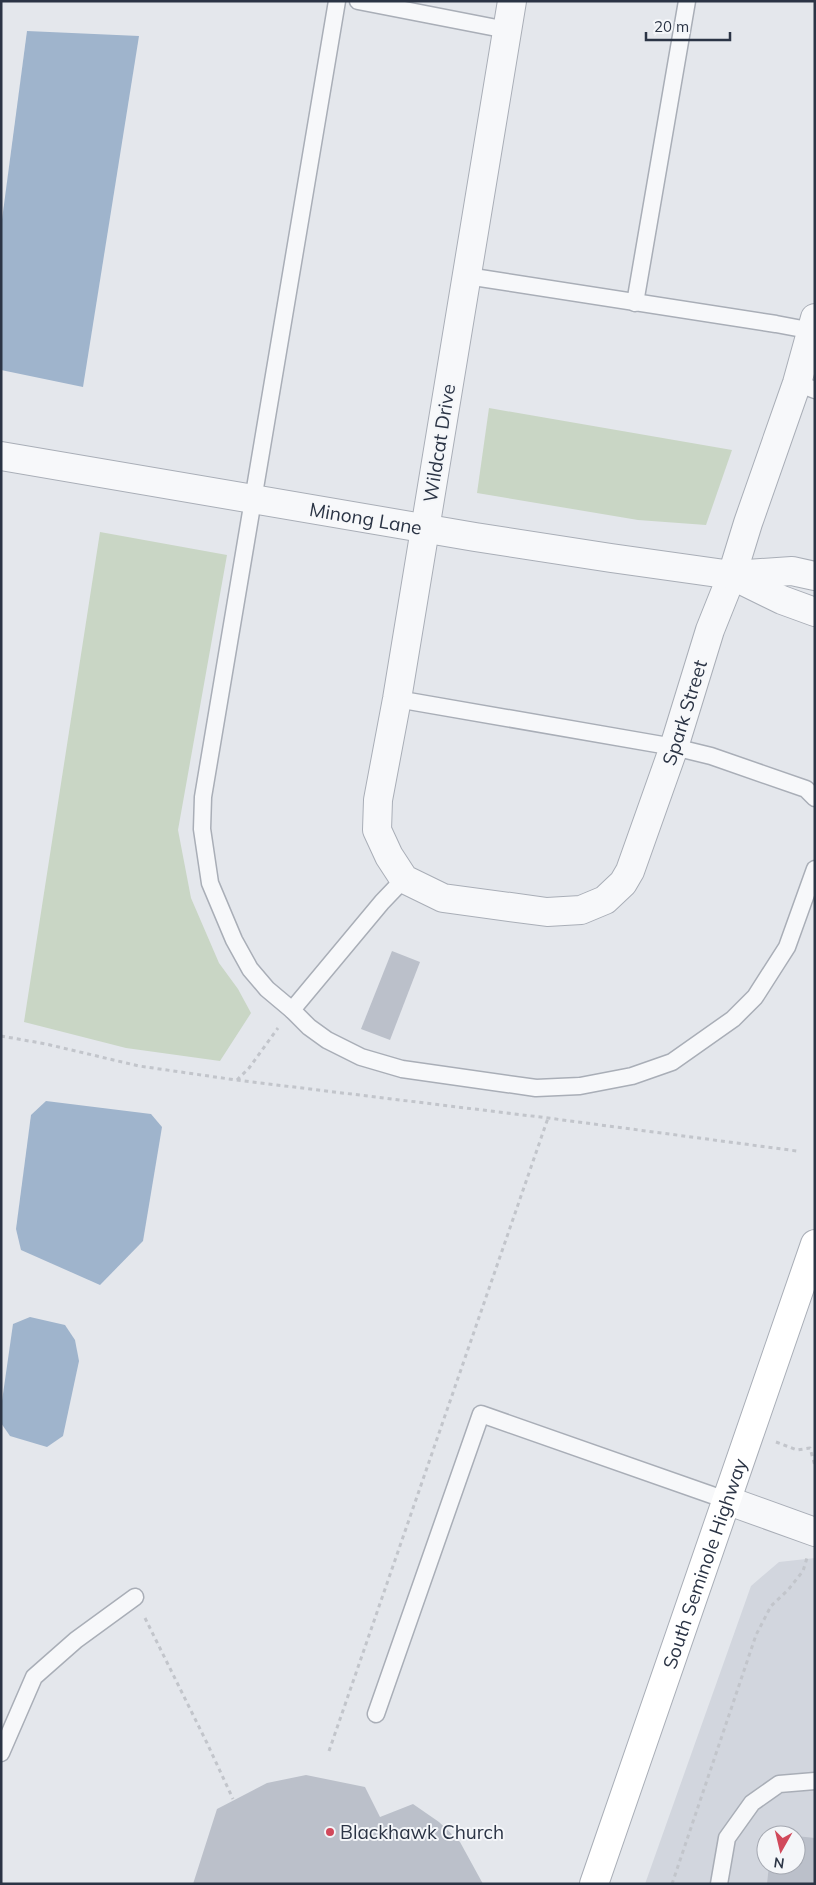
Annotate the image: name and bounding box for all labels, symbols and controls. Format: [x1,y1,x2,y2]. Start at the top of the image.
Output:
scale bar [646,10,730,42]
text: 20 m [654,17,689,36]
street label: Wildcat Drive [418,382,460,504]
street label: Minong Lane [308,497,424,540]
street label: Spark Street [657,657,712,768]
street label: South Seminole Highway [657,1455,752,1672]
place label: Blackhawk Church [340,1820,504,1844]
north arrow [756,1825,806,1875]
marker: Blackhawk Church [324,1826,336,1838]
text: N [773,1853,786,1873]

